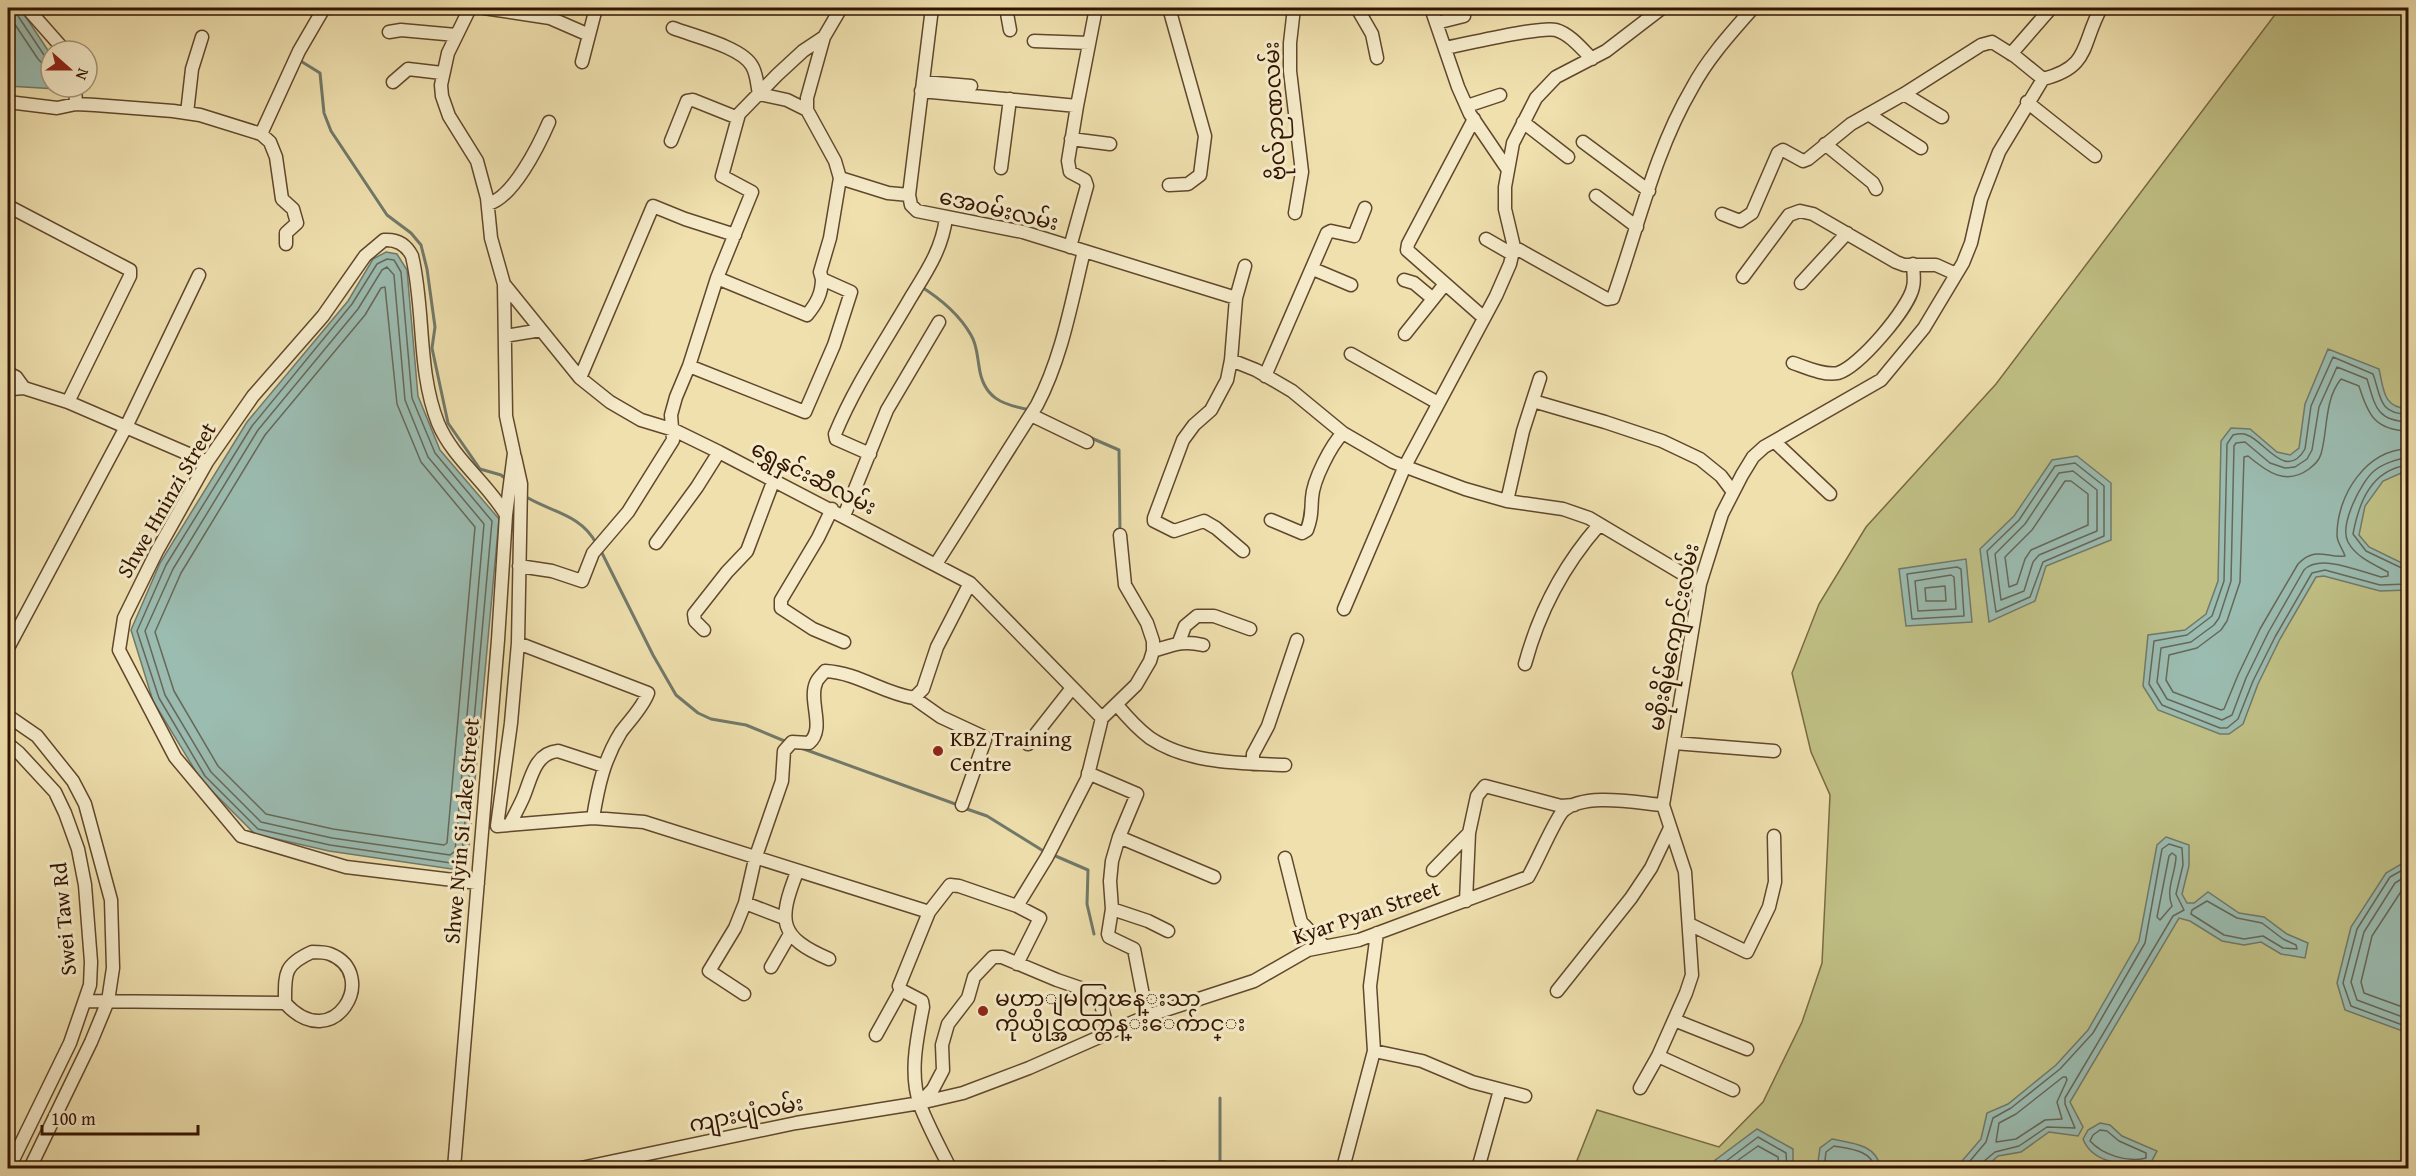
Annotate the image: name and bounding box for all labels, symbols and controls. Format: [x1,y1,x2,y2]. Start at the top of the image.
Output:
north arrow [39,39,99,99]
street label: ဗိုလ်ဉာဏလမ်း [1254,41,1296,181]
text: N [70,65,96,84]
street label: အေဝမ်းလမ်း [936,180,1062,238]
street label: Shwe Hninzi Street [108,416,224,584]
street label: ရွှေနှင်းဆီလမ်း [745,432,882,524]
street label: မစိုးရိမ်ကျောင်းလမ်း [1639,540,1710,734]
street label: Shwe Nyin Si Lake Street [435,717,487,945]
place label: KBZ Training Centre [950,722,1072,779]
marker: KBZ Training Centre [931,744,945,758]
street label: Swei Taw Rd [42,861,84,977]
street label: Kyar Pyan Street [1288,872,1444,952]
place label: မဟာျမကြၽန္းသာ ကိုယ္ပိုင္အထက္တန္းေက်ာင္း [995,982,1245,1042]
marker: မဟာျမကြၽန္းသာ ကိုယ္ပိုင္အထက္တန္းေက်ာင္း [976,1004,990,1018]
street label: ကျားပျံလမ်း [686,1086,806,1143]
scale bar [42,1098,198,1136]
text: 100 m [51,1105,96,1132]

